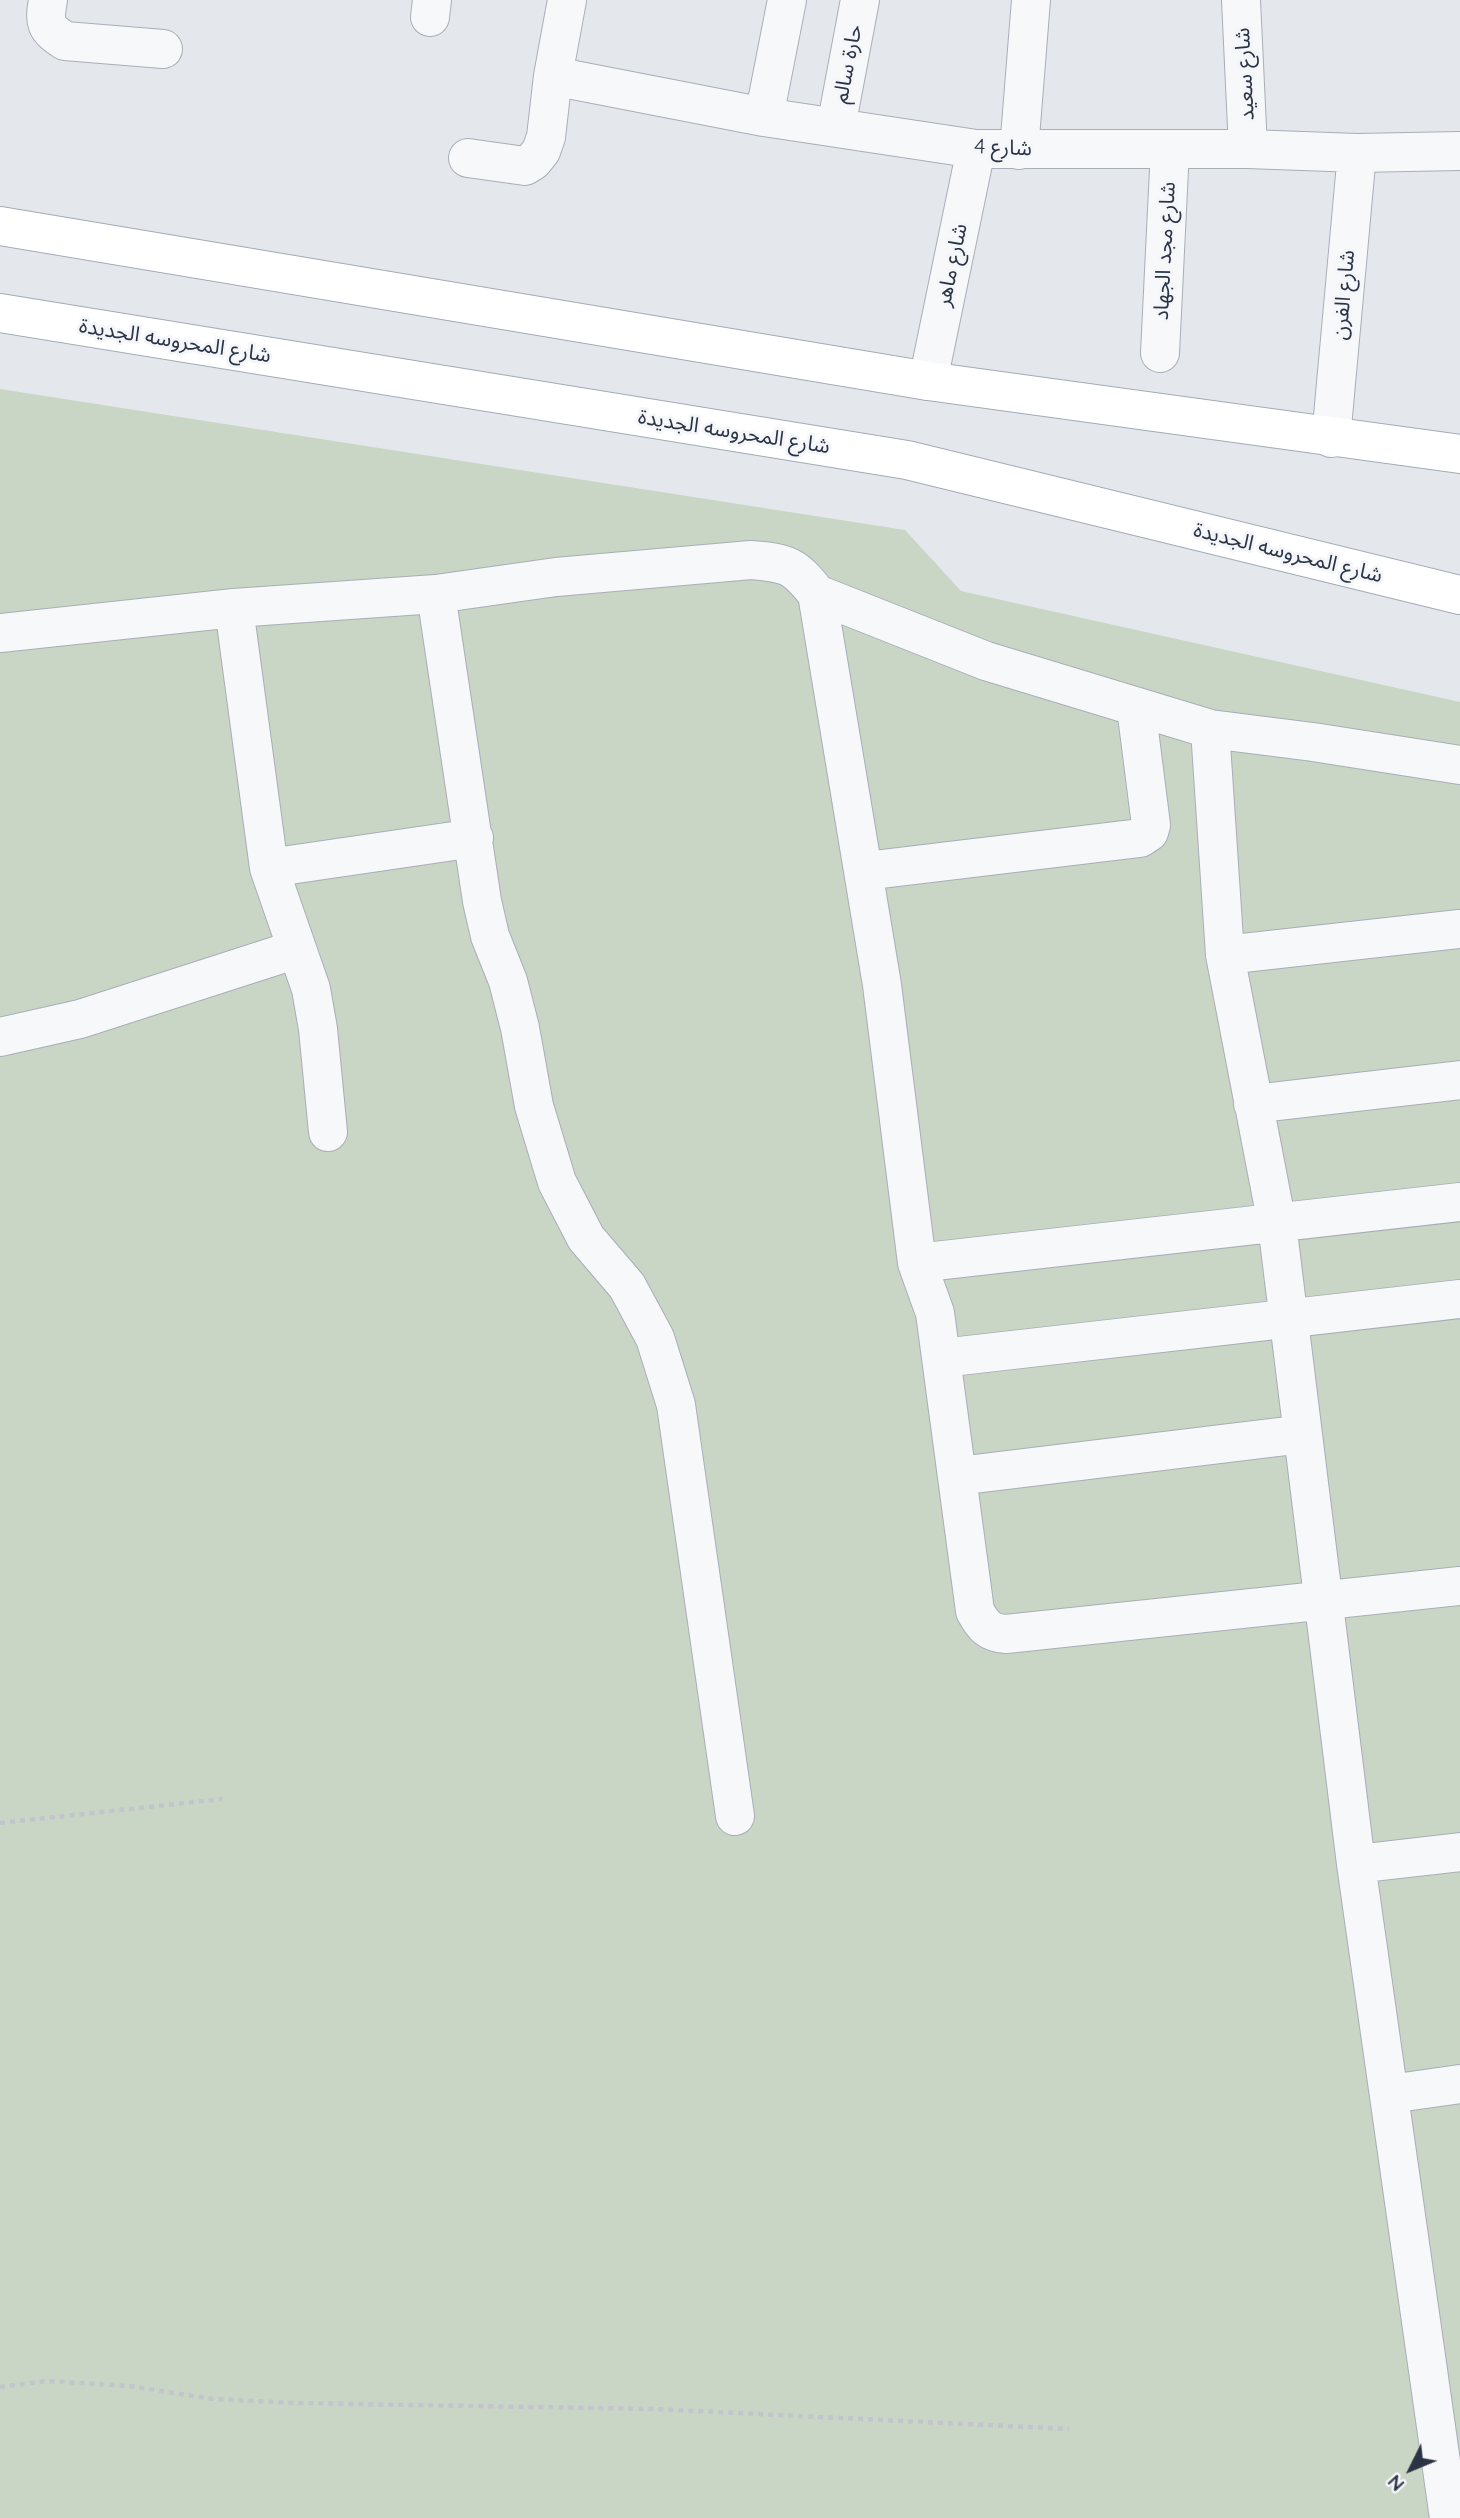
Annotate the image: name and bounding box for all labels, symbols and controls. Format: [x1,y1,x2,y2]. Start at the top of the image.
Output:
street label: حارة سالم [828,23,868,105]
street label: شارع سعيد [1230,27,1260,121]
street label: شارع 4 [974,134,1032,162]
street label: شارع مجد الجهاد [1149,181,1181,321]
street label: شارع ماهر [931,221,973,309]
street label: شارع الفرن [1328,249,1360,341]
street label: شارع المحروسه الجديدة [77,313,273,369]
street label: شارع المحروسه الجديدة [636,404,832,460]
street label: شارع المحروسه الجديدة [1191,517,1385,589]
north arrow [1376,2434,1446,2504]
text: N [1382,2470,1409,2497]

